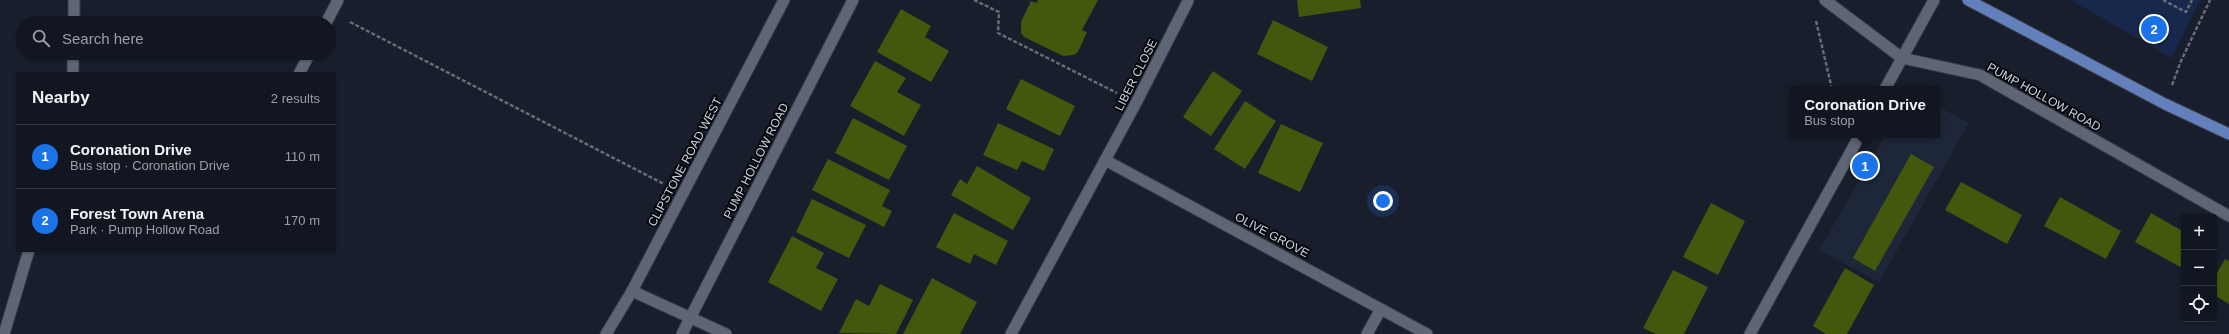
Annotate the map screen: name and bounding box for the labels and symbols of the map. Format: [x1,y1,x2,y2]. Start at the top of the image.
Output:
pin: 2 [2141,14,2167,44]
street label: LIBER CLOSE [1112,37,1160,113]
street label: PUMP HOLLOW ROAD [1985,60,2104,134]
street label: CLIPSTONE ROAD WEST [645,95,725,229]
street label: PUMP HOLLOW ROAD [721,101,791,221]
pin: 1 [1852,151,1878,181]
your location [1373,191,1393,211]
street label: OLIVE GROVE [1232,210,1312,260]

